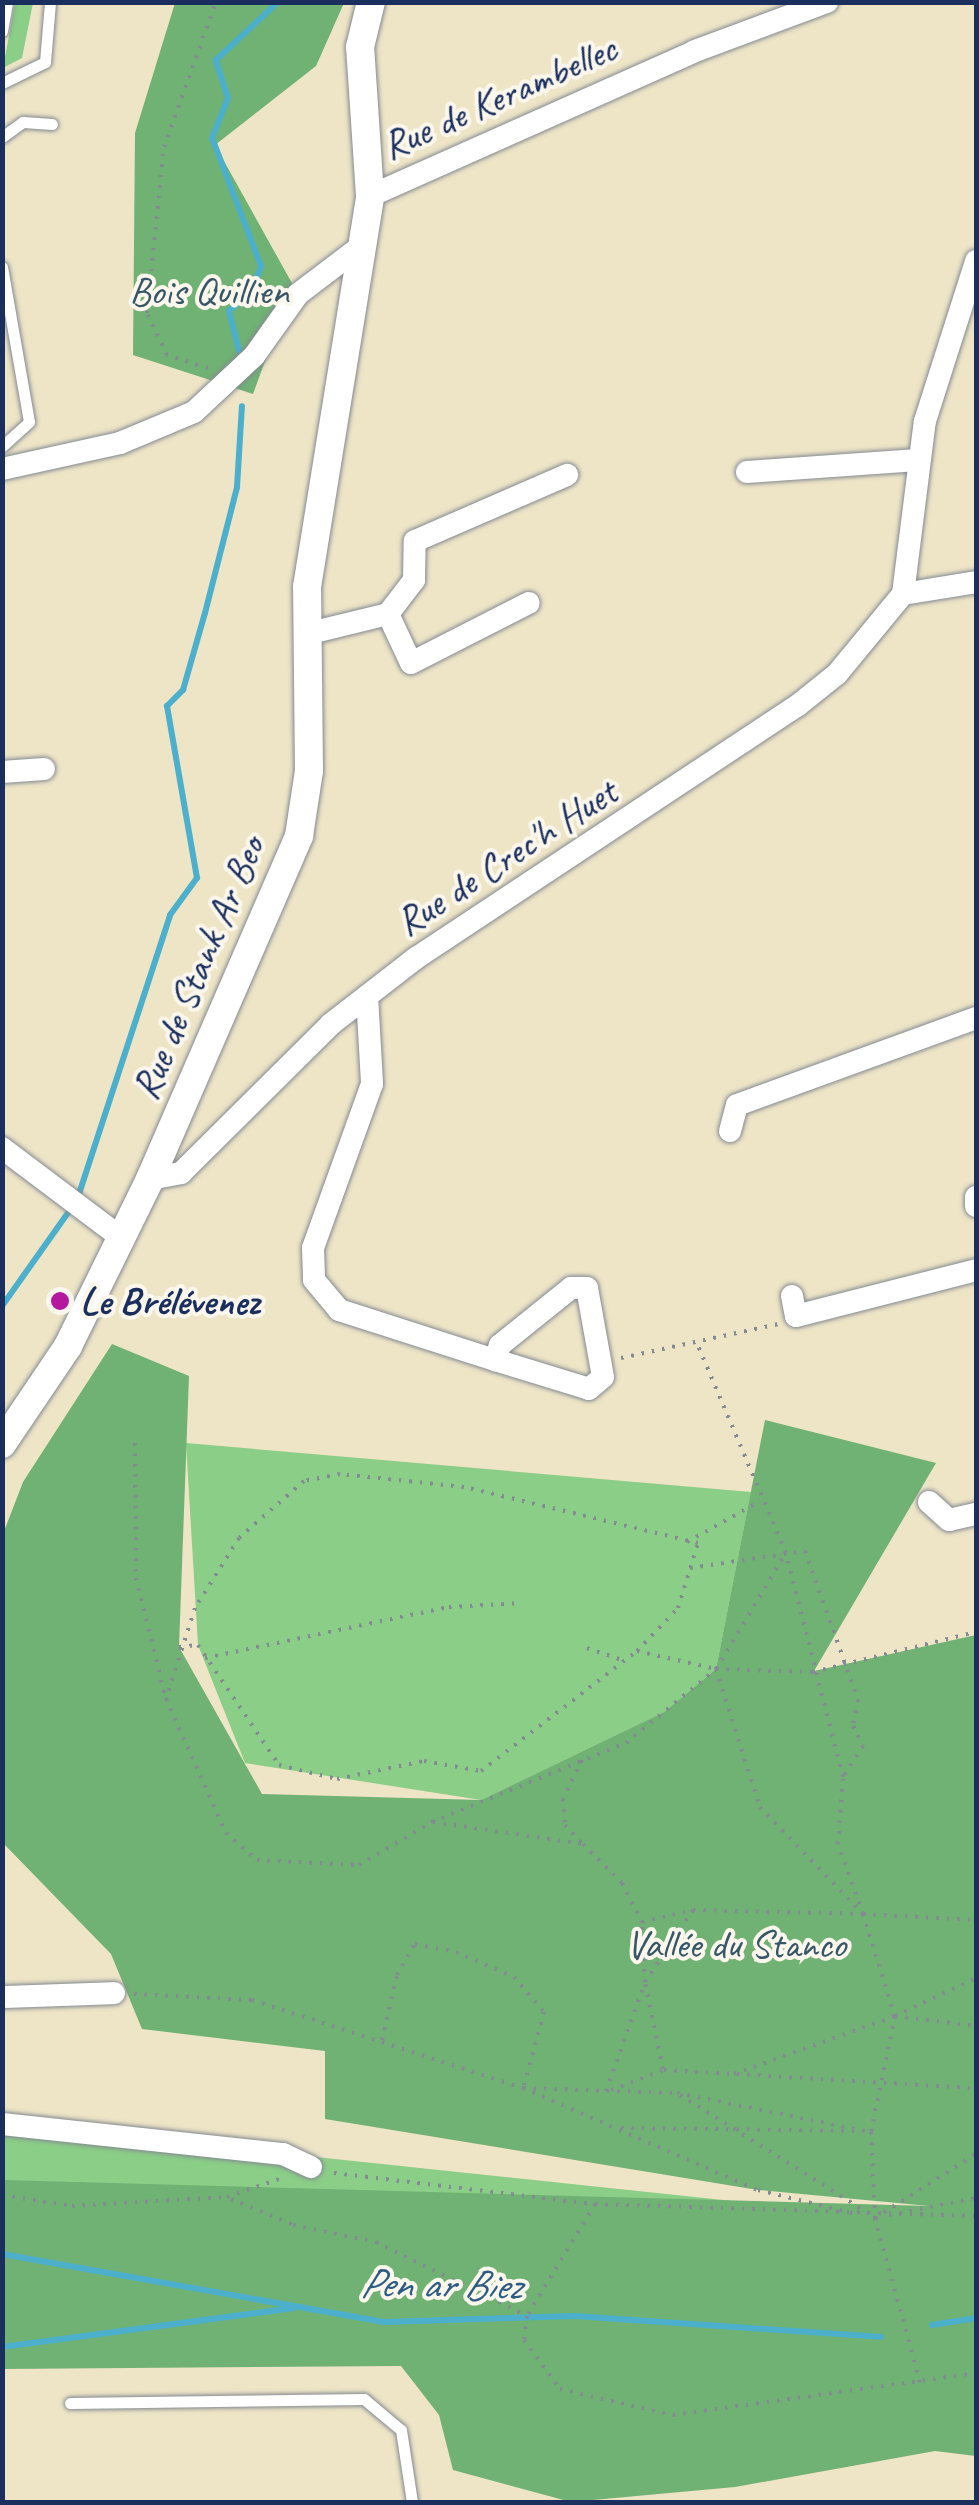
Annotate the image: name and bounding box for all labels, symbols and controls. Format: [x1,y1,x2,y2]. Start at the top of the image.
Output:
street label: Rue de Kerambellec [373,23,625,171]
park label: Bois Quillien [129,267,289,315]
street label: Rue de Crec'h Huet [387,768,625,946]
street label: Rue de Stank Ar Beo [121,829,275,1107]
place label: Le Brélévenez [80,1277,259,1325]
marker: Le Brélévenez [49,1290,71,1312]
park label: Vallée du Stanco [625,1920,847,1968]
water label: Pen ar Biez [359,2258,521,2312]

